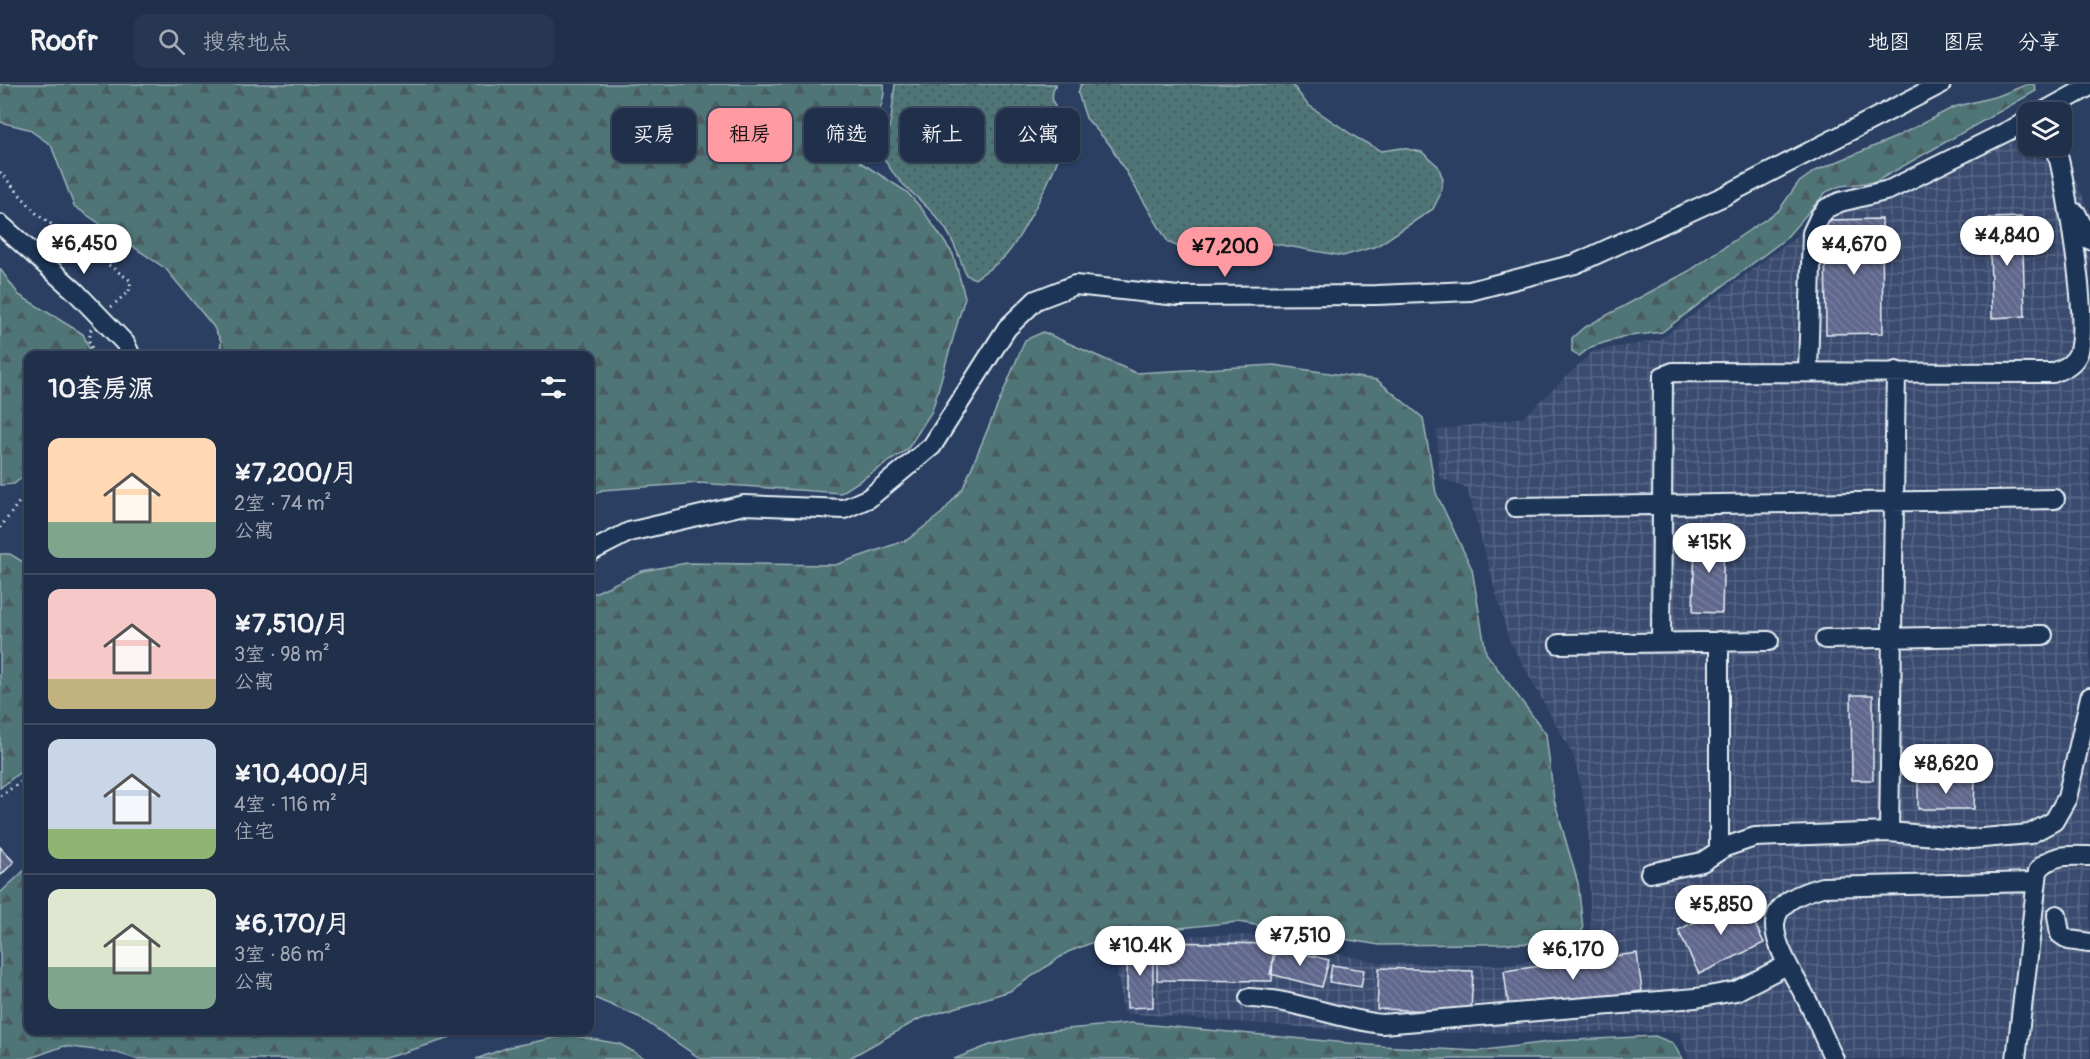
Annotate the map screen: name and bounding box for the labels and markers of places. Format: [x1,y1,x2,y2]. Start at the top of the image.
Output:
pin: ¥4,840 [1958,216,2056,267]
pin: ¥6,450 [35,224,133,275]
pin: ¥4,670 [1805,225,1903,276]
pin: ¥7,200 [1176,227,1274,278]
pin: ¥15K [1673,523,1745,574]
pin: ¥8,620 [1897,744,1995,795]
pin: ¥5,850 [1672,885,1770,936]
pin: ¥7,510 [1251,916,1349,967]
pin: ¥10.4K [1091,926,1189,977]
pin: ¥6,170 [1524,930,1622,981]

